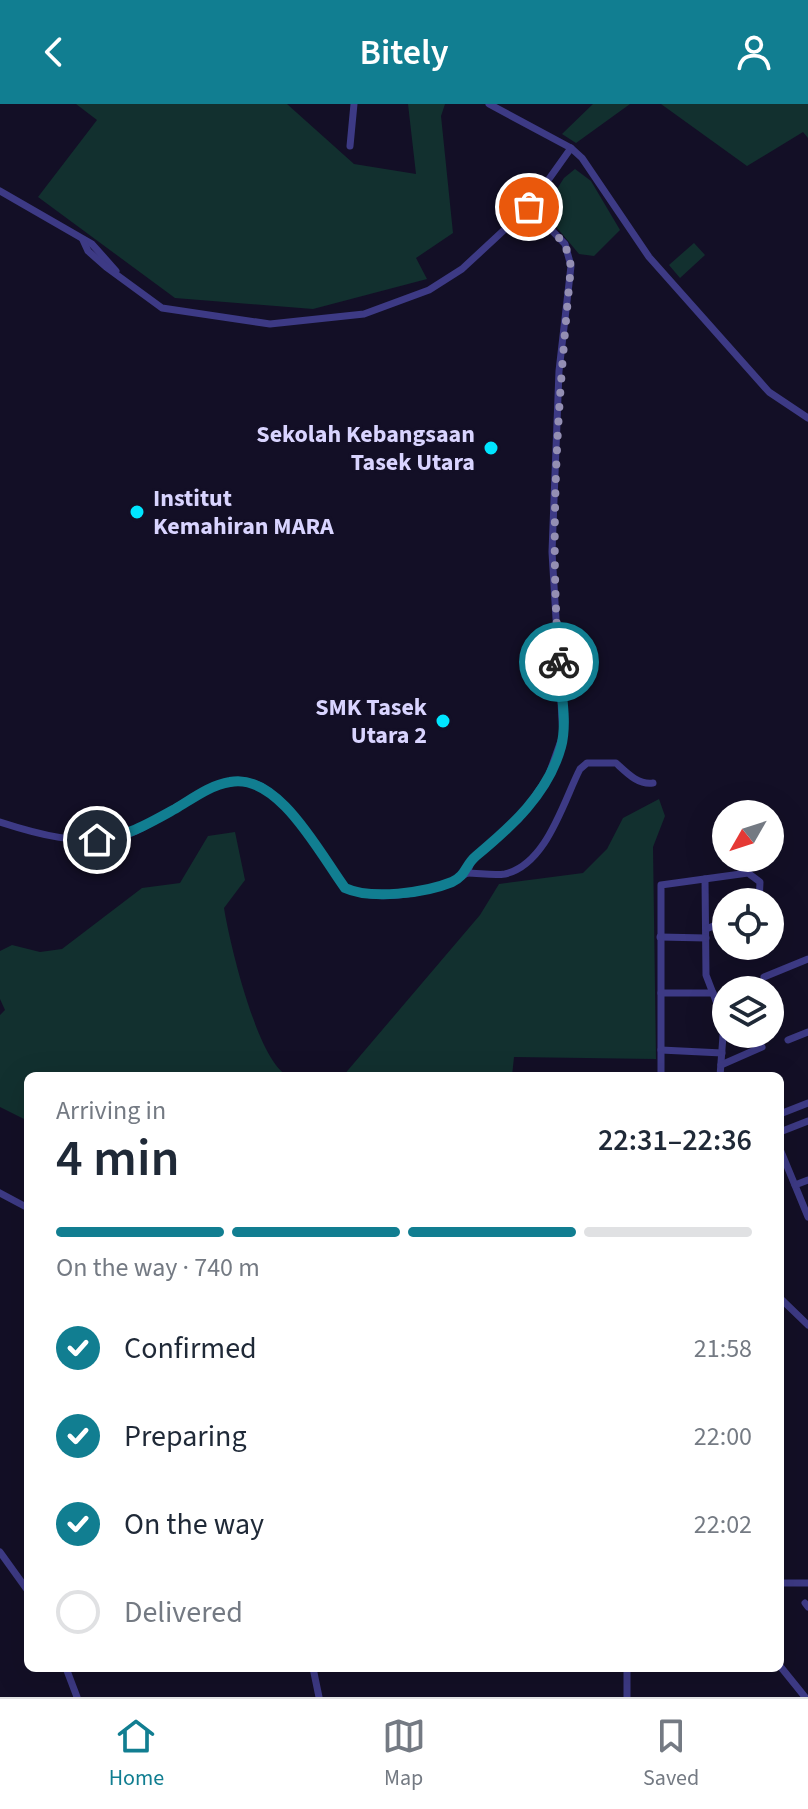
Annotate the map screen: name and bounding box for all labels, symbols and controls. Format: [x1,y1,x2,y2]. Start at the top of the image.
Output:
text: Bitely [359,27,449,78]
icon: back [32,30,76,74]
icon: person [732,30,776,74]
pin [495,173,563,241]
icon: bag [507,185,551,229]
place label: Sekolah Kebangsaan Tasek Utara [256,417,475,480]
marker: Sekolah Kebangsaan Tasek Utara [482,439,500,457]
place label: Institut Kemahiran MARA [153,481,334,544]
marker: Institut Kemahiran MARA [128,503,146,521]
courier [519,622,599,702]
icon: bike [537,640,581,684]
place label: SMK Tasek Utara 2 [315,690,428,753]
marker: SMK Tasek Utara 2 [434,712,452,730]
north arrow [712,800,784,872]
map controls [712,800,784,1048]
pin [63,806,131,874]
icon: home [75,818,119,862]
button: locate [712,888,784,960]
button: layers [712,976,784,1048]
text: Arriving in [56,1092,166,1129]
text: 22:31–22:36 [598,1119,752,1162]
text: 4 min [56,1122,180,1196]
text: On the way · 740 m [56,1249,260,1286]
icon: check [56,1326,100,1370]
text: Confirmed [124,1327,257,1370]
text: 21:58 [694,1330,752,1367]
icon: check [56,1414,100,1458]
text: Preparing [124,1415,247,1458]
text: 22:00 [694,1418,752,1455]
icon: check [56,1502,100,1546]
text: On the way [124,1503,264,1546]
text: 22:02 [694,1506,752,1543]
text: Delivered [124,1591,243,1634]
tab: Home [109,1714,164,1794]
tab: Map [382,1714,426,1794]
tab: Saved [643,1714,699,1794]

